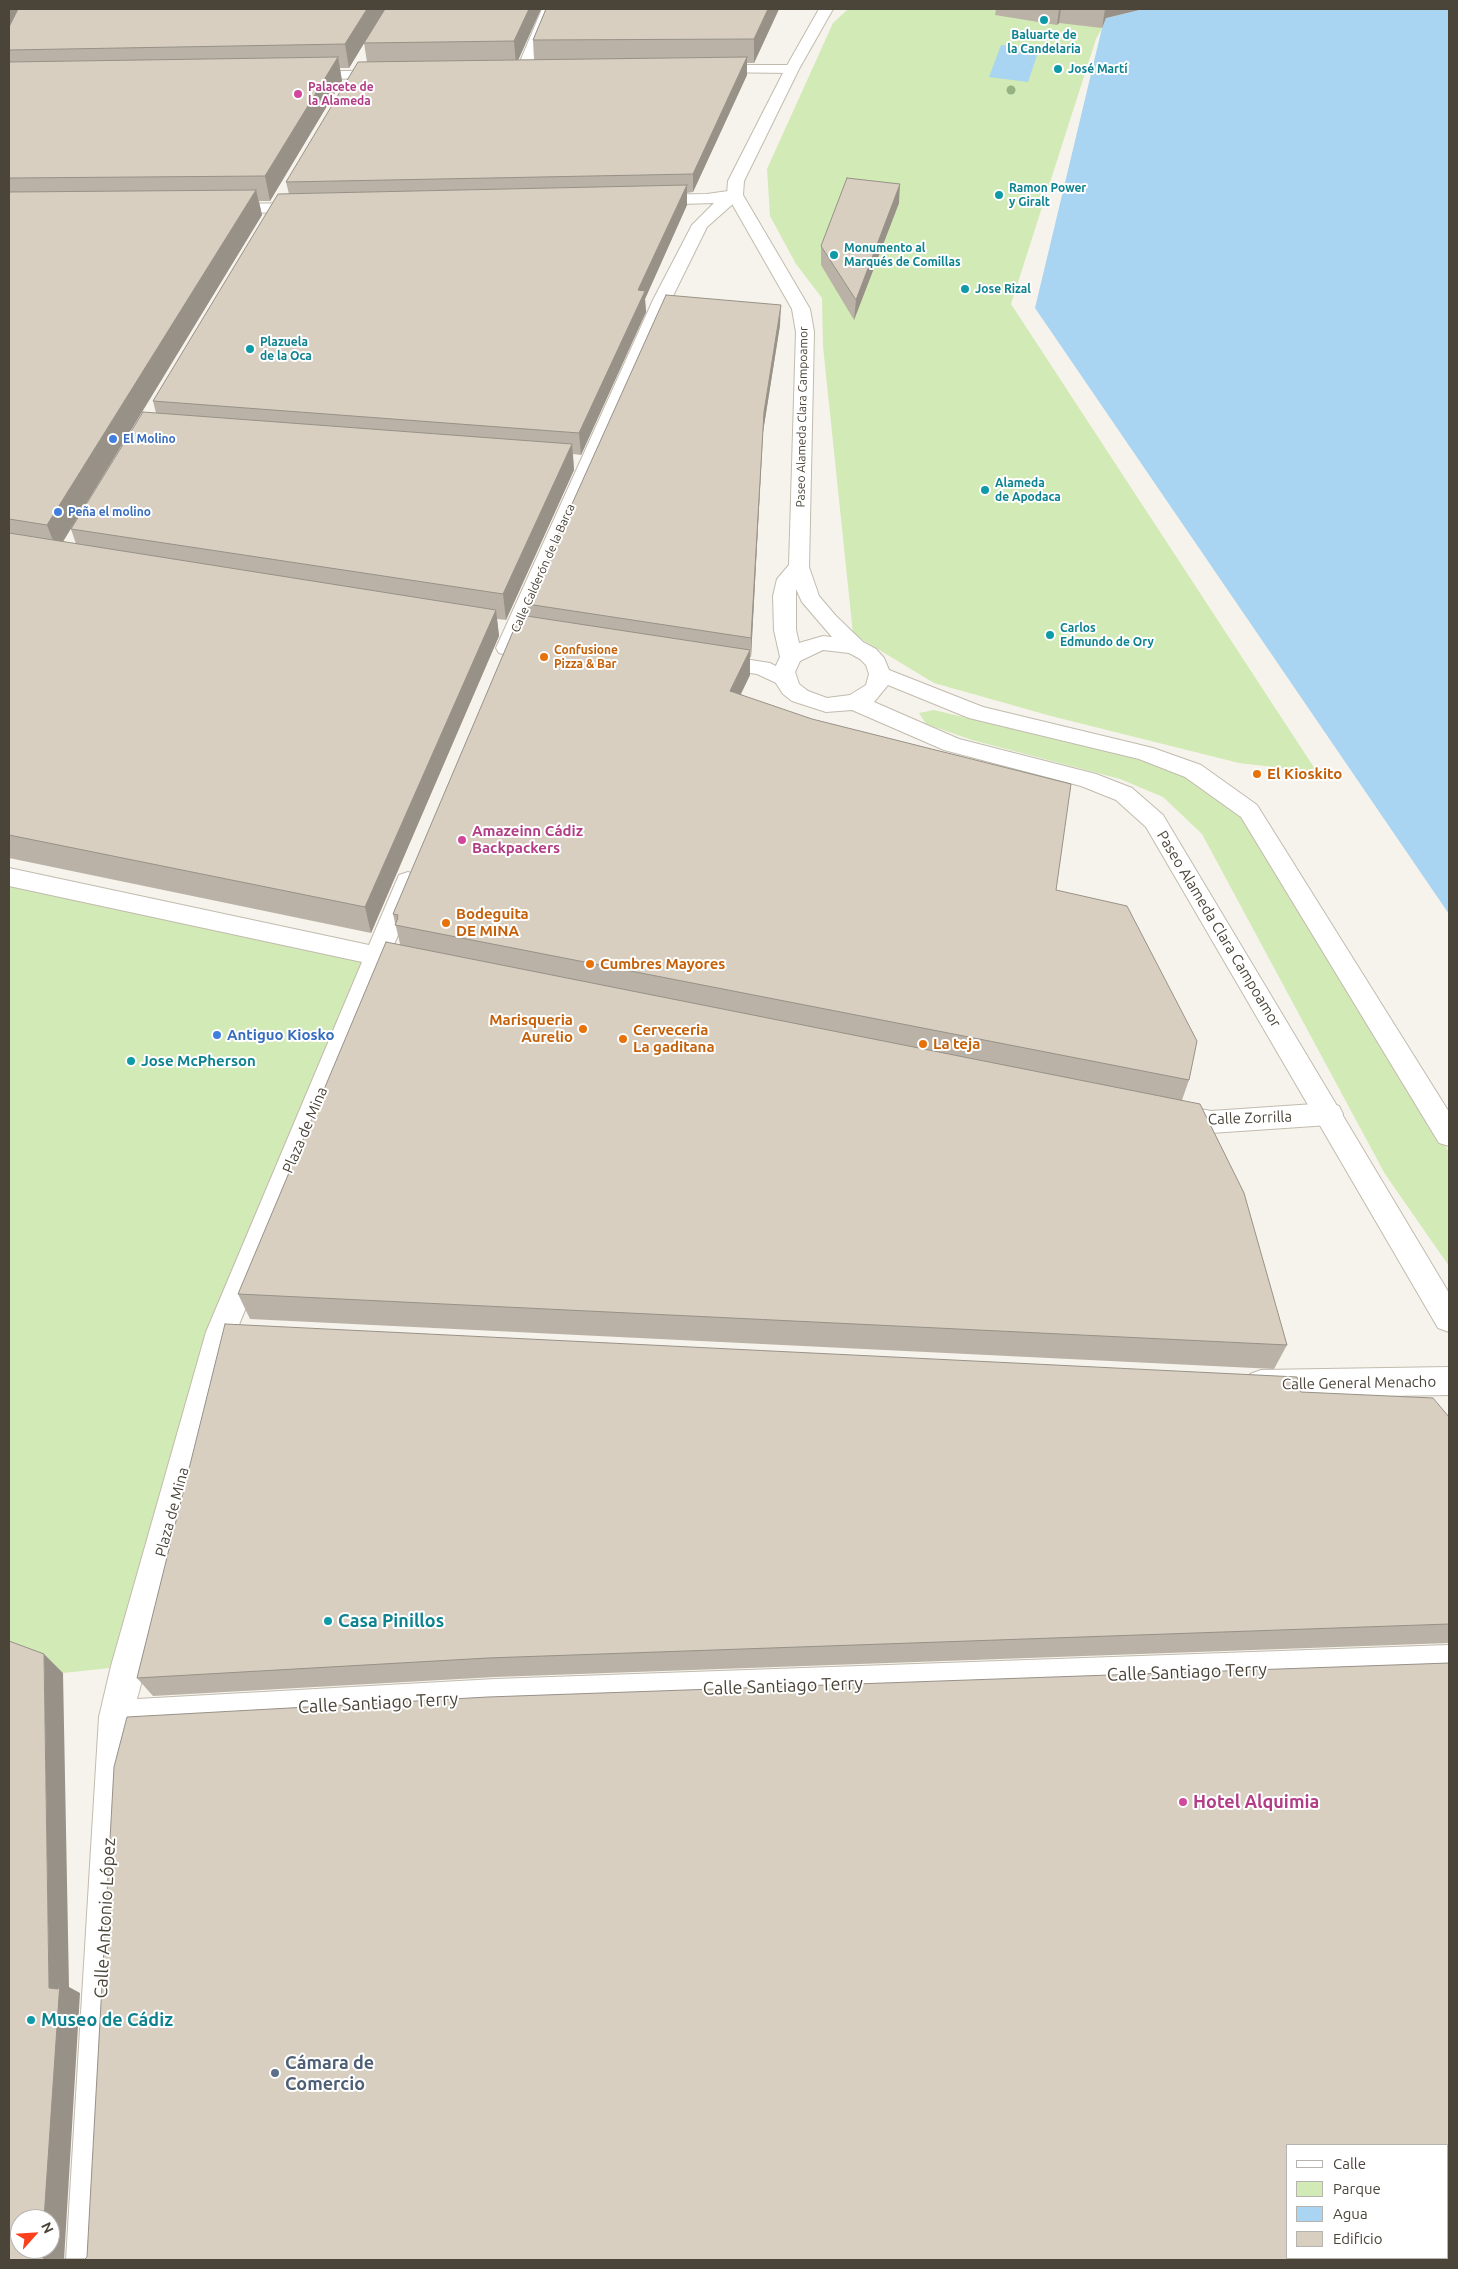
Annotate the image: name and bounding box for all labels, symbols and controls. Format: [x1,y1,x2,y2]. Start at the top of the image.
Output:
marker: Baluarte de la Candelaria [1038,14,1050,26]
place label: Baluarte de la Candelaria [1007,28,1081,56]
place label: José Martí [1068,62,1128,76]
marker: José Martí [1052,63,1064,75]
place label: Palacete de la Alameda [308,80,374,108]
marker: Palacete de la Alameda [292,88,304,100]
place label: Ramon Power y Giralt [1009,181,1086,209]
marker: Ramon Power y Giralt [993,189,1005,201]
place label: Monumento al Marqués de Comillas [844,241,961,269]
marker: Monumento al Marqués de Comillas [828,249,840,261]
place label: Jose Rizal [975,282,1031,296]
marker: Jose Rizal [959,283,971,295]
street label: Paseo Alameda Clara Campoamor [793,326,811,508]
place label: Plazuela de la Oca [260,335,312,363]
marker: Plazuela de la Oca [244,343,256,355]
place label: El Molino [123,432,176,446]
marker: El Molino [107,433,119,445]
place label: Alameda de Apodaca [995,476,1061,504]
marker: Alameda de Apodaca [979,484,991,496]
street label: Calle Calderón de la Barca [508,501,578,635]
place label: Peña el molino [68,505,151,519]
marker: Peña el molino [52,506,64,518]
place label: Carlos Edmundo de Ory [1060,621,1154,649]
marker: Carlos Edmundo de Ory [1044,629,1056,641]
place label: Confusione Pizza & Bar [554,643,618,671]
marker: Confusione Pizza & Bar [538,651,550,663]
place label: El Kioskito [1267,765,1342,783]
marker: El Kioskito [1251,768,1263,780]
place label: Amazeinn Cádiz Backpackers [472,822,583,857]
street label: Paseo Alameda Clara Campoamor [1153,827,1285,1031]
marker: Amazeinn Cádiz Backpackers [456,834,468,846]
place label: Bodeguita DE MINA [456,905,529,940]
marker: Bodeguita DE MINA [440,917,452,929]
place label: Cumbres Mayores [600,955,725,973]
marker: Cumbres Mayores [584,958,596,970]
place label: Marisqueria Aurelio [489,1011,573,1046]
place label: Cerveceria La gaditana [633,1021,715,1056]
marker: Marisqueria Aurelio [577,1023,589,1035]
place label: Antiguo Kiosko [227,1026,335,1044]
marker: Antiguo Kiosko [211,1029,223,1041]
marker: Cerveceria La gaditana [617,1033,629,1045]
place label: La teja [933,1035,980,1053]
marker: La teja [917,1038,929,1050]
place label: Jose McPherson [141,1052,256,1070]
marker: Jose McPherson [125,1055,137,1067]
street label: Plaza de Mina [279,1084,331,1176]
street label: Calle Zorrilla [1208,1108,1292,1128]
street label: Calle General Menacho [1282,1373,1436,1393]
street label: Plaza de Mina [151,1465,193,1559]
place label: Casa Pinillos [338,1610,444,1632]
marker: Casa Pinillos [322,1615,334,1627]
street label: Calle Santiago Terry [1107,1658,1267,1686]
street label: Calle Santiago Terry [703,1672,863,1700]
street label: Calle Santiago Terry [297,1688,459,1718]
place label: Hotel Alquimia [1193,1791,1319,1813]
marker: Hotel Alquimia [1177,1796,1189,1808]
street label: Calle Antonio López [90,1837,120,1999]
place label: Museo de Cádiz [41,2009,173,2031]
marker: Museo de Cádiz [25,2014,37,2026]
place label: Cámara de Comercio [285,2052,374,2094]
marker: Cámara de Comercio [269,2067,281,2079]
legend [1286,2144,1448,2259]
text: Calle [1333,2155,1366,2172]
text: Parque [1333,2180,1381,2197]
text: Agua [1333,2205,1368,2222]
north arrow [10,2209,60,2259]
text: N [38,2220,57,2236]
text: Edificio [1333,2230,1382,2247]

